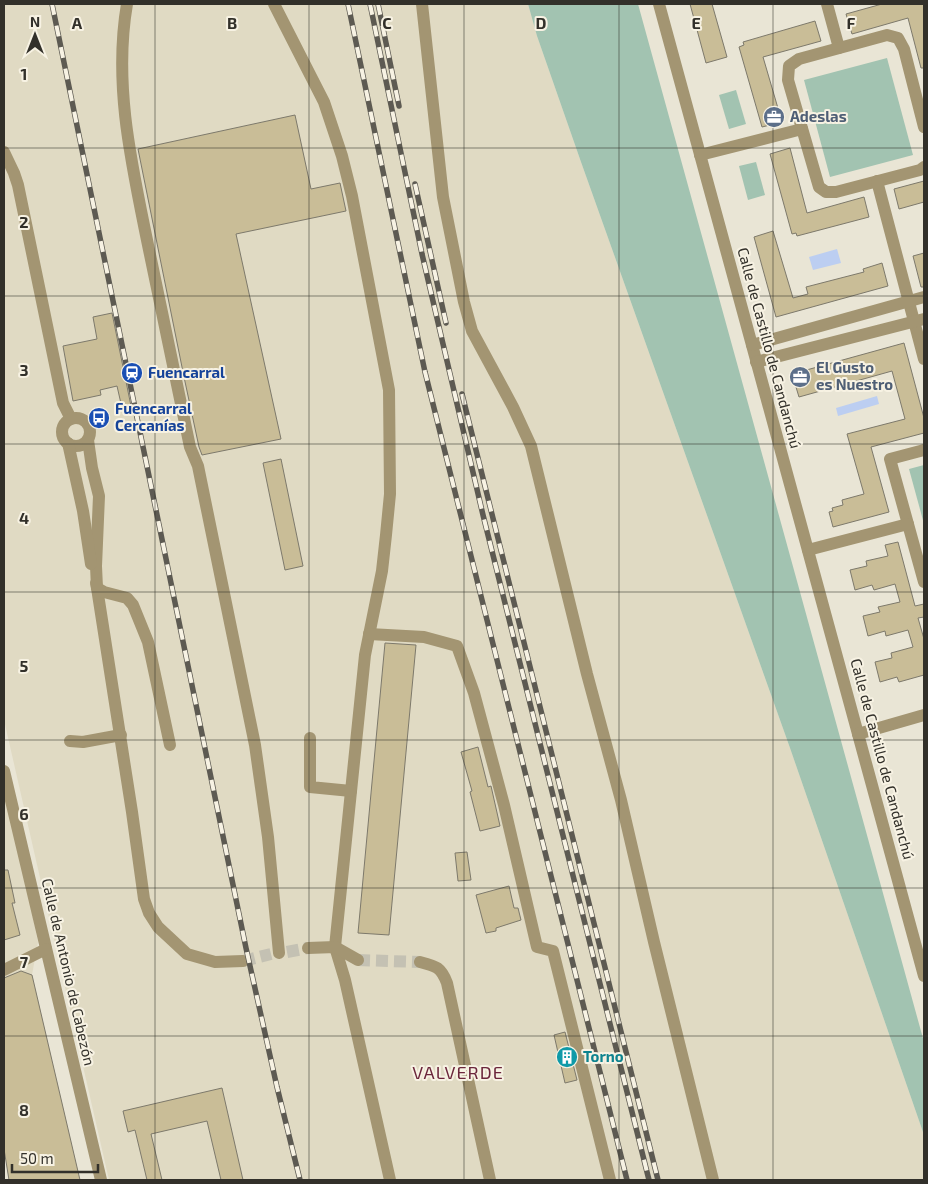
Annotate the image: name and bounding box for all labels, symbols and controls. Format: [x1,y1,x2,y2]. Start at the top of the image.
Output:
north arrow [10,10,60,60]
text: N [30,13,40,30]
text: A [72,13,83,32]
text: B [227,13,237,32]
text: C [382,13,392,32]
text: D [536,13,547,32]
text: E [691,13,701,32]
text: F [847,13,856,32]
text: 1 [21,64,27,83]
office icon: Adeslas [762,105,786,129]
place label: Adeslas [790,107,847,125]
text: 2 [19,212,29,231]
street label: Calle de Castillo de Candanchú [734,245,805,450]
place label: El Gusto es Nuestro [816,358,893,393]
text: 3 [19,360,29,379]
station icon: Fuencarral [120,361,144,385]
place label: Fuencarral [148,363,225,381]
office icon: El Gusto es Nuestro [788,365,812,389]
place label: Fuencarral Cercanías [115,399,192,434]
bus stop icon: Fuencarral Cercanías [87,406,111,430]
text: 4 [19,508,29,527]
text: 5 [20,656,29,675]
street label: Calle de Castillo de Candanchú [847,656,918,861]
text: 6 [19,804,29,823]
street label: Calle de Antonio de Cabezón [39,876,99,1067]
text: 7 [20,952,29,971]
building icon: Torno [555,1045,579,1069]
place label: Torno [583,1047,624,1065]
district label: VALVERDE [412,1061,504,1083]
text: 8 [19,1100,29,1119]
scale bar [12,1142,99,1174]
text: 50 m [20,1149,54,1167]

